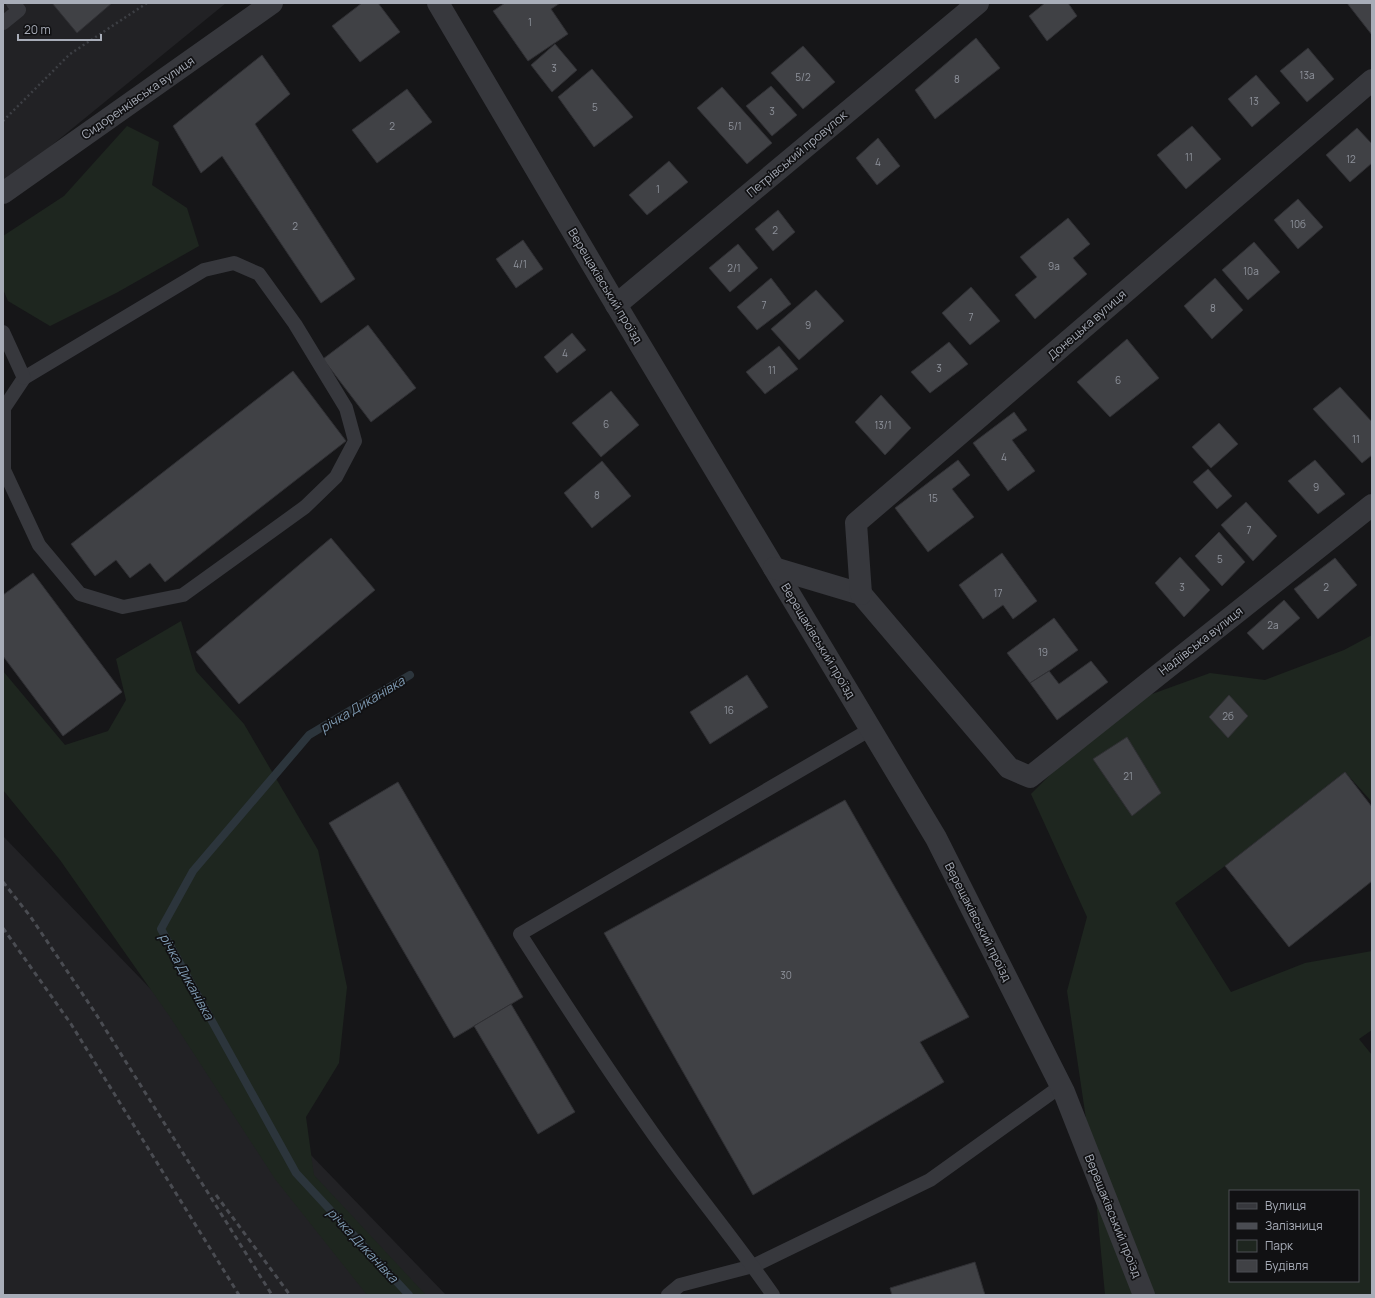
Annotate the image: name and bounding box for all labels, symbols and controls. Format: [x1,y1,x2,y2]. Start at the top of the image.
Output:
house number: 1 [528,15,532,29]
scale bar [18,16,101,42]
text: 20 m [24,21,51,38]
street label: Сидоренківська вулиця [78,52,198,143]
house number: 3 [551,61,557,75]
house number: 13а [1300,68,1315,82]
house number: 5/2 [795,70,811,84]
house number: 8 [954,72,960,86]
house number: 13 [1249,94,1259,108]
house number: 5 [592,100,598,114]
house number: 3 [769,104,775,118]
street label: Петрівський провулок [743,106,851,201]
house number: 2 [389,119,395,133]
house number: 5/1 [728,119,742,133]
house number: 11 [1185,150,1193,164]
house number: 12 [1346,152,1356,166]
house number: 4 [875,155,881,169]
house number: 1 [656,182,660,196]
house number: 10б [1290,217,1306,231]
house number: 2 [292,219,298,233]
house number: 2 [772,223,778,237]
street label: Верещаківський проїзд [564,225,647,347]
house number: 4/1 [513,257,527,271]
house number: 9а [1048,259,1060,273]
house number: 2/1 [727,261,741,275]
house number: 10а [1243,264,1259,278]
street label: Донецька вулиця [1044,286,1130,364]
house number: 7 [761,298,767,312]
house number: 8 [1210,301,1216,315]
house number: 7 [968,310,974,324]
house number: 9 [805,318,811,332]
house number: 4 [562,346,568,360]
house number: 3 [936,361,942,375]
house number: 11 [768,363,776,377]
house number: 6 [1115,373,1121,387]
house number: 6 [603,417,609,431]
house number: 13/1 [874,418,892,432]
house number: 11 [1352,432,1360,446]
house number: 4 [1001,450,1007,464]
house number: 9 [1313,480,1319,494]
house number: 8 [594,488,600,502]
house number: 15 [928,491,938,505]
house number: 7 [1246,523,1252,537]
house number: 5 [1217,552,1223,566]
street label: Верещаківський проїзд [777,580,860,702]
house number: 3 [1179,580,1185,594]
house number: 2 [1323,580,1329,594]
house number: 17 [994,586,1002,600]
street label: Надіївська вулиця [1155,602,1246,679]
house number: 2а [1267,618,1279,632]
house number: 19 [1038,645,1048,659]
water label: річка Диканівка [316,671,408,736]
house number: 16 [724,703,734,717]
house number: 2б [1222,709,1234,723]
house number: 21 [1123,769,1133,783]
street label: Верещаківський проїзд [941,859,1016,984]
water label: річка Диканівка [156,930,219,1023]
house number: 30 [780,968,792,982]
street label: Верещаківський проїзд [1081,1152,1146,1280]
legend [1229,1190,1359,1282]
text: Вулиця [1265,1197,1306,1214]
water label: річка Диканівка [324,1204,403,1287]
text: Залізниця [1265,1217,1323,1234]
text: Парк [1265,1237,1294,1254]
text: Будівля [1265,1257,1308,1274]

